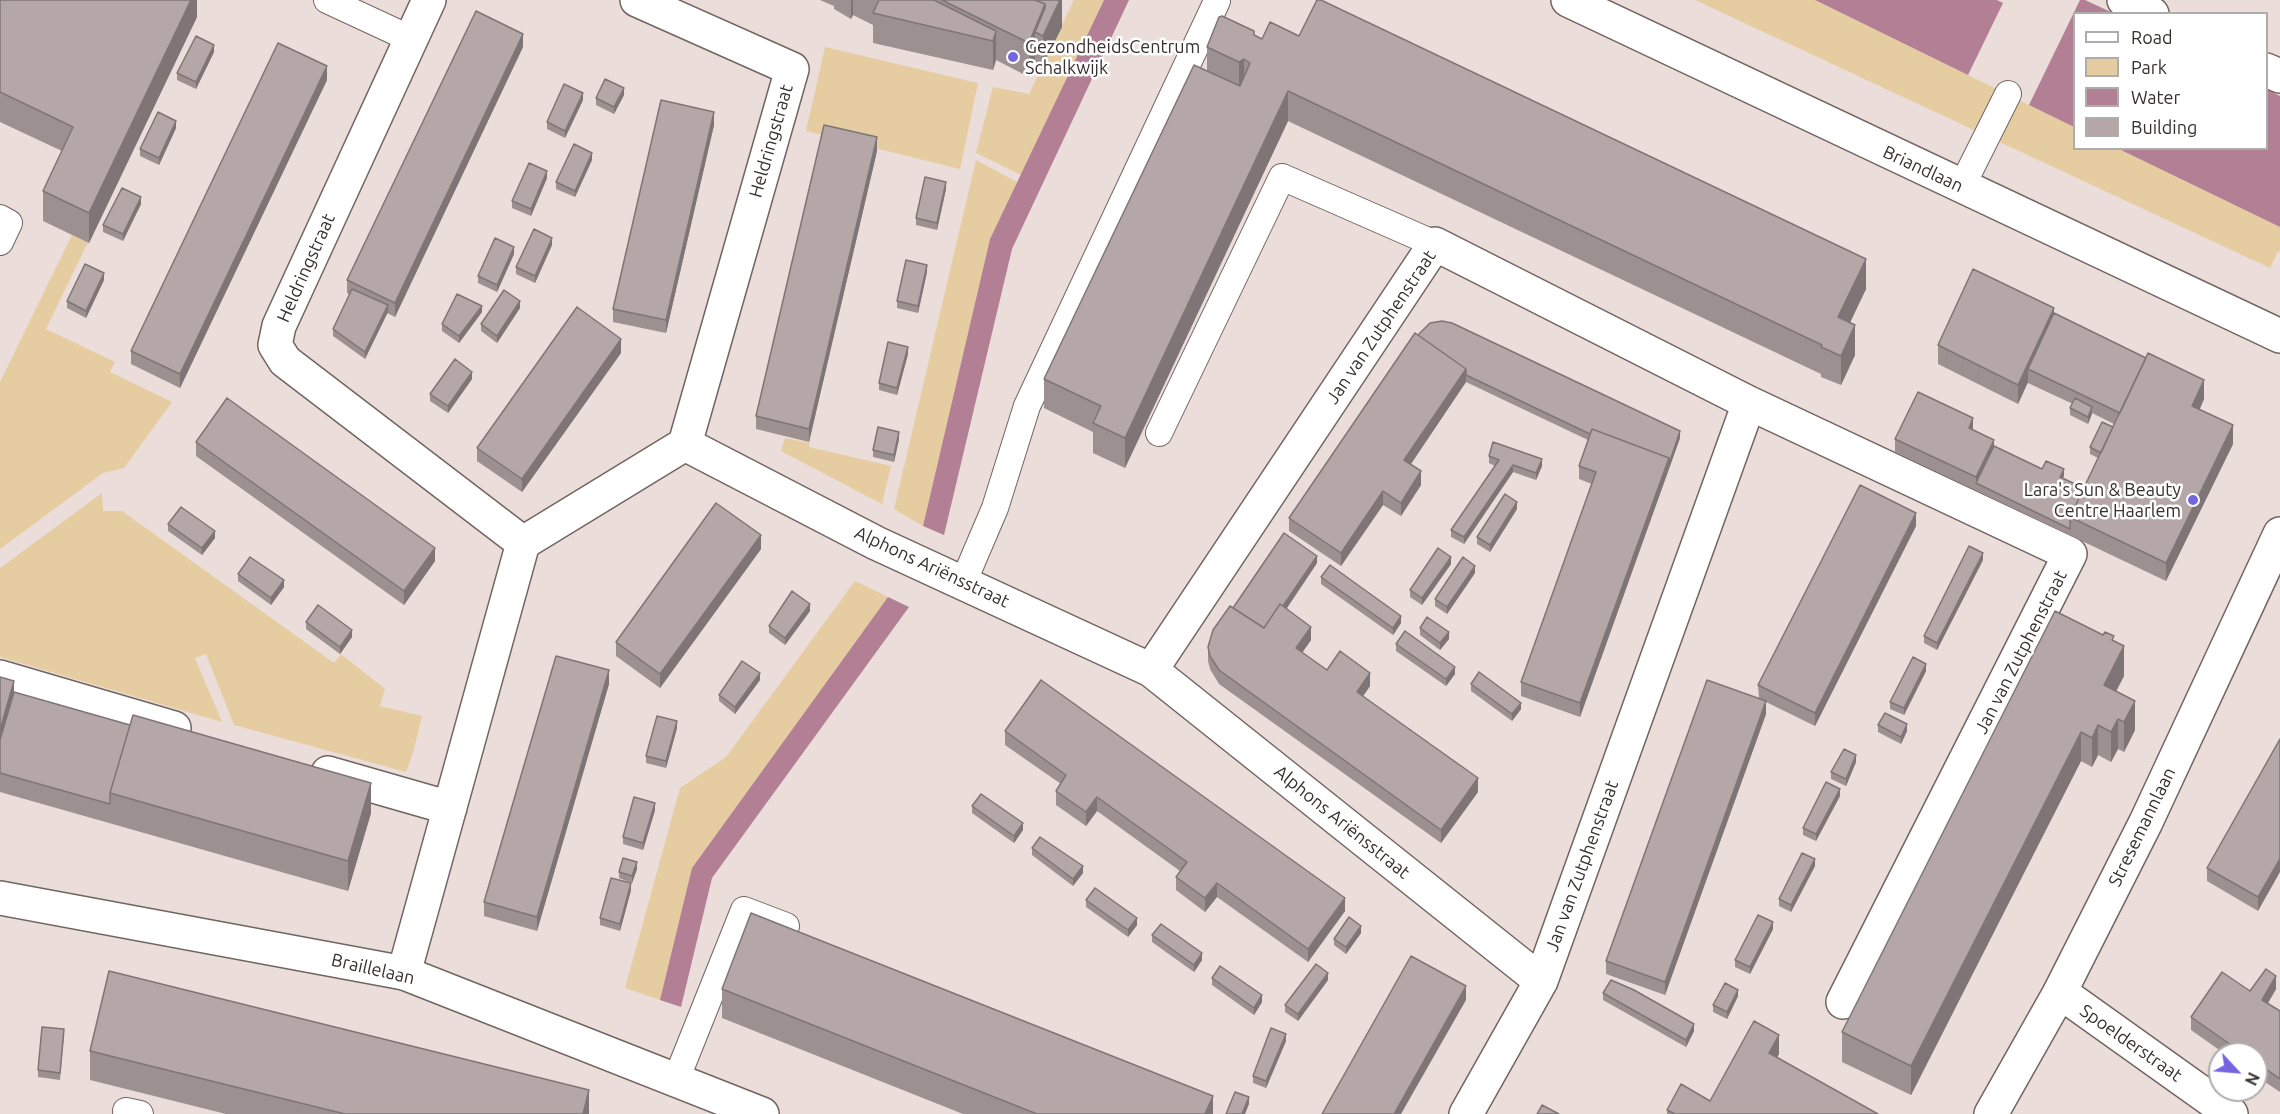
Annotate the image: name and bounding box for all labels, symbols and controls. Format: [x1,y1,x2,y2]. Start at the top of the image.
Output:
legend [2073,12,2268,150]
text: Road [2131,27,2173,47]
place label: GezondheidsCentrum Schalkwijk [1025,36,1200,78]
marker: GezondheidsCentrum Schalkwijk [1006,50,1020,64]
text: Park [2131,57,2167,77]
street label: Heldringstraat [745,82,797,200]
text: Water [2131,87,2180,107]
text: Building [2131,117,2197,137]
street label: Briandlaan [1879,141,1967,197]
street label: Heldringstraat [272,210,340,326]
street label: Jan van Zutphenstraat [1322,246,1440,408]
place label: Lara's Sun & Beauty Centre Haarlem [2024,479,2181,522]
marker: Lara's Sun & Beauty Centre Haarlem [2186,493,2200,507]
street label: Alphons Ariënsstraat [851,522,1013,612]
street label: Jan van Zutphenstraat [1970,567,2072,737]
street label: Alphons Ariënsstraat [1270,761,1414,883]
street label: Stresemannlaan [2104,764,2180,890]
street label: Jan van Zutphenstraat [1541,777,1623,955]
street label: Braillelaan [329,949,417,989]
street label: Spoelderstraat [2076,1000,2186,1086]
north arrow [2208,1042,2268,1102]
text: N [2242,1070,2263,1088]

